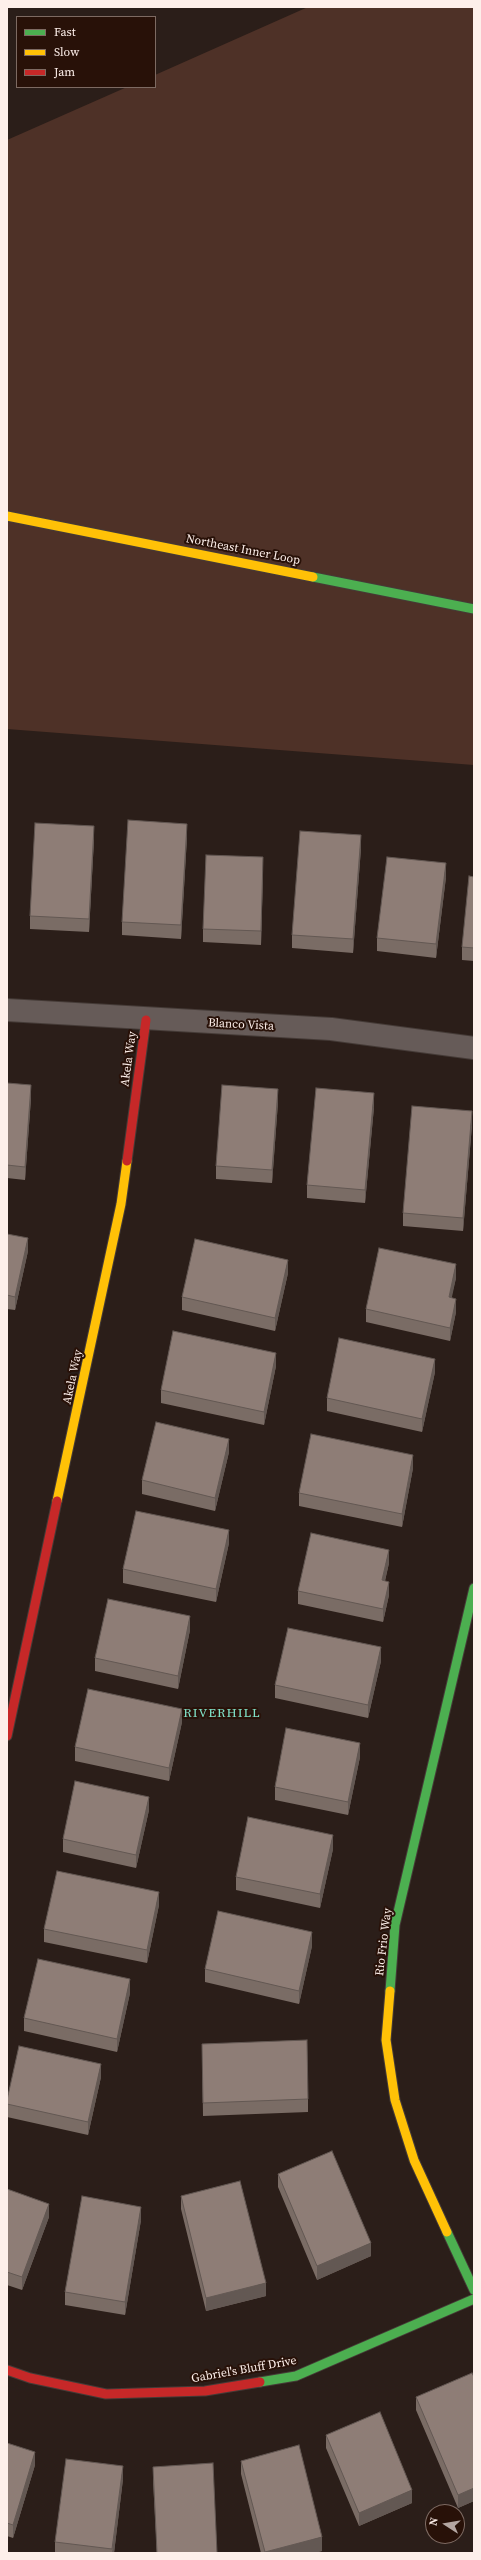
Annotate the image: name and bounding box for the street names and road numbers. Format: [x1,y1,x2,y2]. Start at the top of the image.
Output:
street label: Northeast Inner Loop [185,532,301,568]
street label: Blanco Vista [208,1016,274,1034]
street label: Akela Way [118,1031,140,1087]
street label: Akela Way [60,1348,86,1406]
street label: Rio Frio Way [373,1907,395,1977]
street label: Gabriel's Bluff Drive [190,2354,298,2386]

